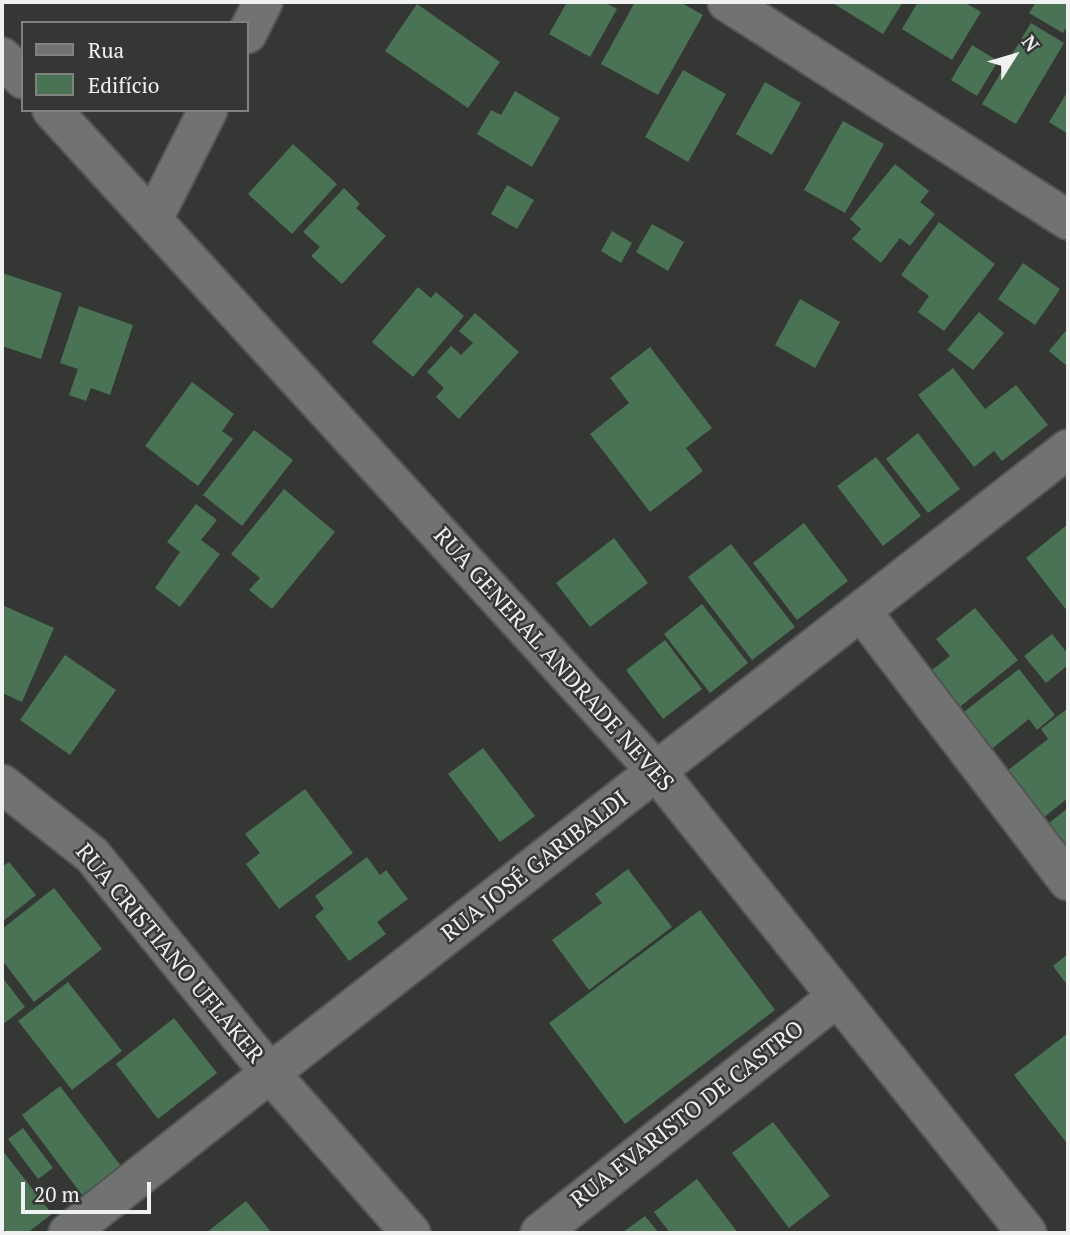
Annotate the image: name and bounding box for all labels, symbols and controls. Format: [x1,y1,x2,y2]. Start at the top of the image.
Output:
legend [21,21,248,112]
north arrow [979,21,1049,91]
text: N [1017,30,1045,56]
text: Rua [88,36,124,64]
text: Edifício [88,71,159,99]
street label: RUA GENERAL ANDRADE NEVES [427,522,679,798]
street label: RUA JOSÉ GARIBALDI [436,786,634,948]
street label: RUA CRISTIANO UFLAKER [69,839,269,1069]
street label: RUA EVARISTO DE CASTRO [566,1015,810,1215]
scale bar [24,1168,154,1212]
text: 20 m [34,1180,80,1208]

